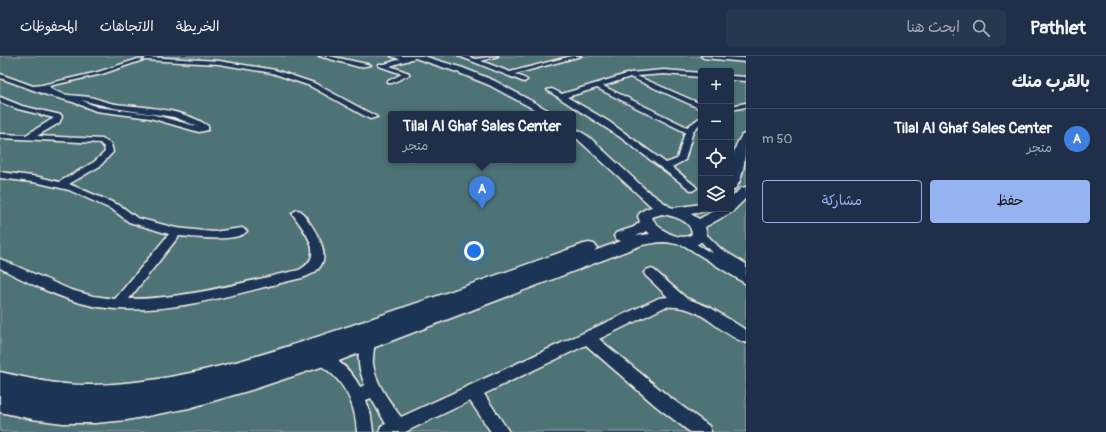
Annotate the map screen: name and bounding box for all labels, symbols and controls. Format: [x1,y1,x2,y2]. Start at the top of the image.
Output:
search box [726,10,1006,46]
text: Pathlet [1030,16,1086,40]
icon: search [970,17,992,39]
text: المحفوظات [20,18,78,35]
text: الاتجاهات [100,18,154,35]
text: الخريطة [176,18,219,35]
text: ابحث هنا [906,18,960,37]
map controls [698,68,734,212]
button: + [698,68,734,104]
text: بالقرب منك [1012,71,1090,92]
button: − [698,104,734,140]
popup [388,111,576,163]
text: Tilal Al Ghaf Sales Center [403,117,561,136]
text: Tilal Al Ghaf Sales Center [894,119,1052,138]
text: 50 m [762,131,792,147]
text: A [1073,131,1081,147]
text: متجر [403,138,428,154]
button: locate [698,140,734,176]
text: متجر [1027,140,1052,156]
pin: A [469,176,495,209]
button: layers [698,176,734,212]
button: مشاركة [762,180,922,223]
button: حفظ [930,180,1090,223]
your location [464,241,484,261]

